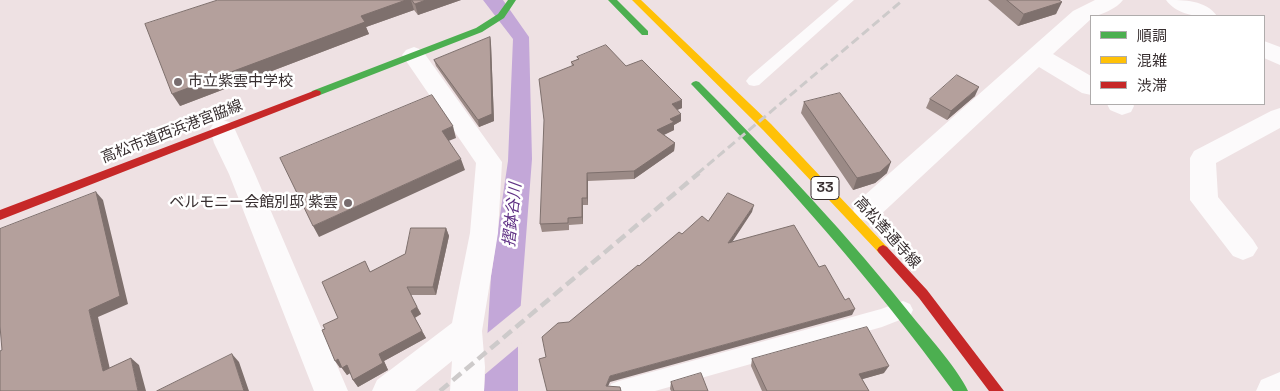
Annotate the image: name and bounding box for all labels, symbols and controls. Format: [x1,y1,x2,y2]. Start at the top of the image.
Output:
legend [1090,15,1265,105]
text: 順調 [1137,26,1167,45]
text: 混雑 [1137,51,1167,70]
place label: 市立紫雲中学校 [188,73,293,91]
marker: 市立紫雲中学校 [172,76,184,88]
text: 渋滞 [1137,76,1167,95]
street label: 高松市道西浜港宮脇線 [99,97,245,167]
road number: 33 [811,177,839,200]
water label: 摺鉢谷川 [500,182,526,248]
place label: ベルモニー会館別邸 紫雲 [169,194,338,212]
street label: 高松善通寺線 [850,194,924,272]
marker: ベルモニー会館別邸 紫雲 [342,197,354,209]

